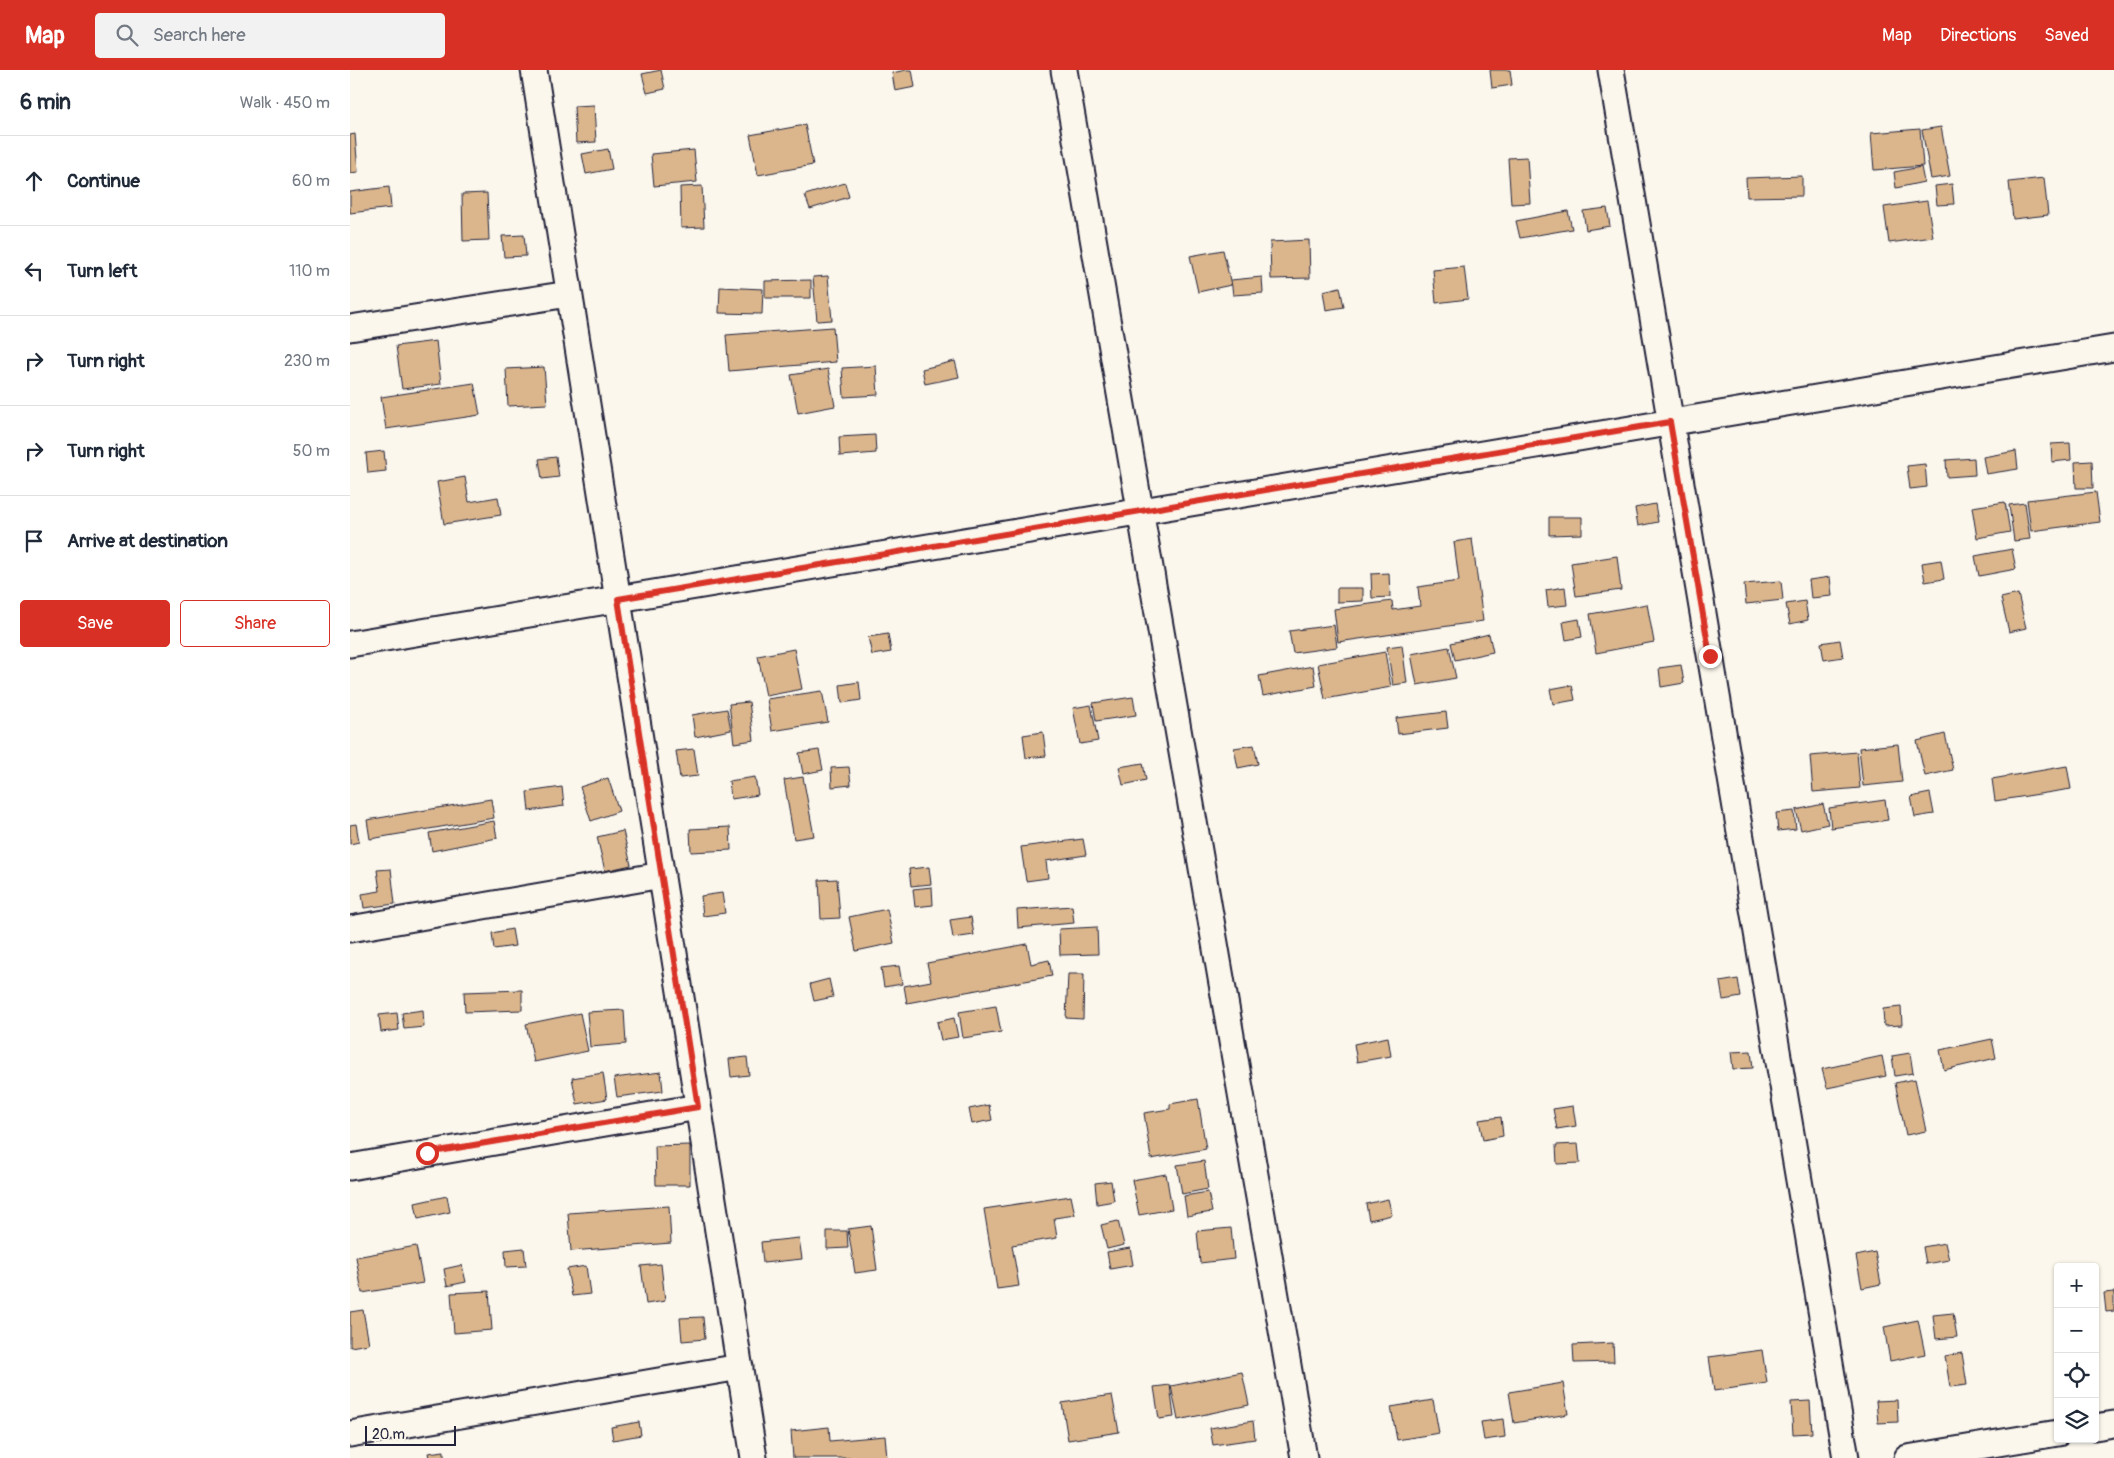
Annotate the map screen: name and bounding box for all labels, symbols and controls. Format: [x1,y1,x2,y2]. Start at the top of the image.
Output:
search box [95,13,445,58]
text: Map [25,21,65,50]
icon: search [113,21,141,49]
text: Search here [153,23,246,47]
text: Map [1882,24,1912,47]
text: Directions [1940,24,2016,47]
text: Saved [2044,24,2089,47]
text: 6 min [20,89,71,116]
text: Walk · 450 m [240,93,330,113]
icon: ahead [20,167,48,195]
text: Continue [67,169,140,193]
text: 60 m [292,171,330,191]
icon: left [20,257,48,285]
text: Turn left [67,259,137,283]
text: 110 m [289,261,330,281]
icon: right [20,347,48,375]
text: Turn right [67,349,145,373]
text: 230 m [284,351,330,371]
icon: right [20,437,48,465]
text: Turn right [67,439,145,463]
text: 50 m [293,441,330,461]
icon: arrive [20,527,48,555]
text: Arrive at destination [67,529,228,553]
button: Save [20,600,170,647]
button: Share [180,600,330,647]
route end [1699,645,1722,668]
route start [416,1142,439,1165]
map controls [2054,1263,2099,1443]
button: + [2054,1263,2099,1308]
button: − [2054,1308,2099,1353]
button: locate [2054,1353,2099,1398]
button: layers [2054,1398,2099,1443]
scale bar [365,1423,456,1446]
text: 20 m [372,1426,405,1443]

